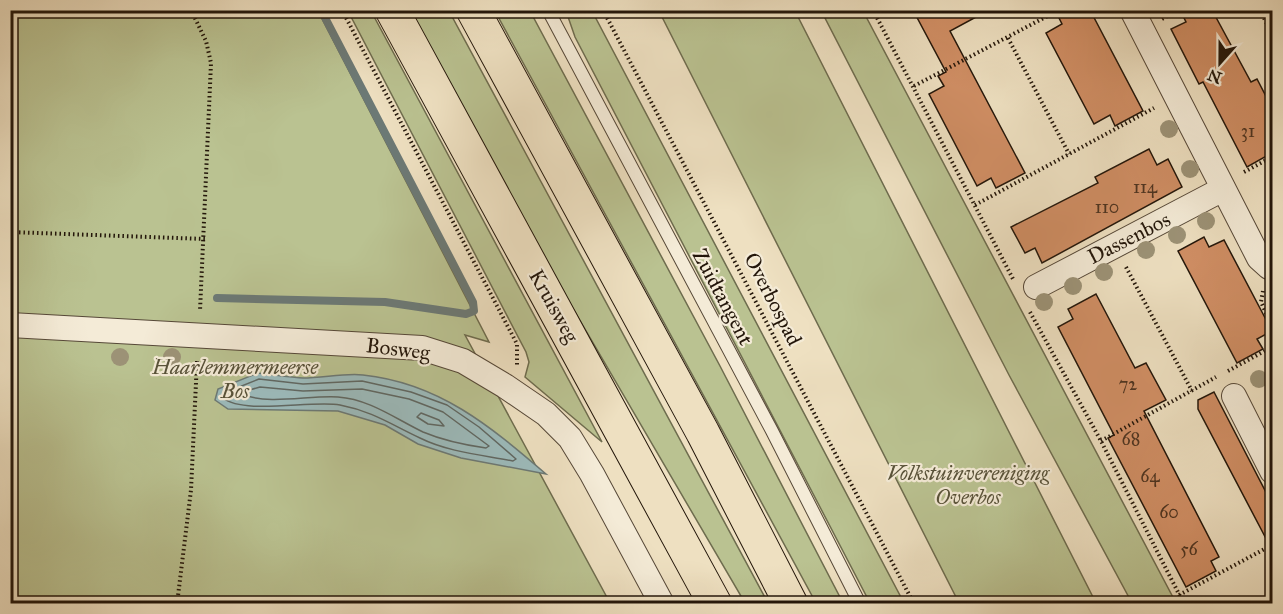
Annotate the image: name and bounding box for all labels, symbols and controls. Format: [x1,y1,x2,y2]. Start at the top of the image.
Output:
north arrow [1190,33,1250,93]
text: N [1205,65,1225,88]
house number: 31 [1241,120,1255,142]
house number: 114 [1133,176,1158,198]
house number: 110 [1095,196,1119,218]
street label: Dassenbos [1083,206,1175,270]
street label: Zuidtangent [687,244,759,350]
street label: Overbospad [738,248,808,350]
street label: Kruisweg [523,265,585,347]
street label: Bosweg [364,332,432,366]
park label: Haarlemmermeerse Bos [151,354,319,404]
house number: 72 [1119,373,1137,395]
house number: 68 [1122,428,1140,450]
park label: Volkstuinvereniging Overbos [887,460,1050,510]
house number: 64 [1140,465,1161,487]
house number: 60 [1159,501,1179,523]
house number: 56 [1180,538,1199,560]

